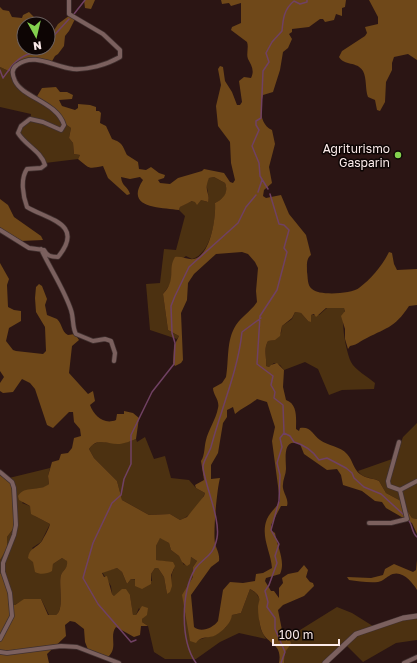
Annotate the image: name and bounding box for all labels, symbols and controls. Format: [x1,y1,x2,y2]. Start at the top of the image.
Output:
north arrow [16,16,56,56]
text: N [32,39,43,53]
place label: Agriturismo Gasparin [323,141,390,170]
marker: Agriturismo Gasparin [393,150,403,160]
scale bar [273,621,339,647]
text: 100 m [279,627,313,642]

